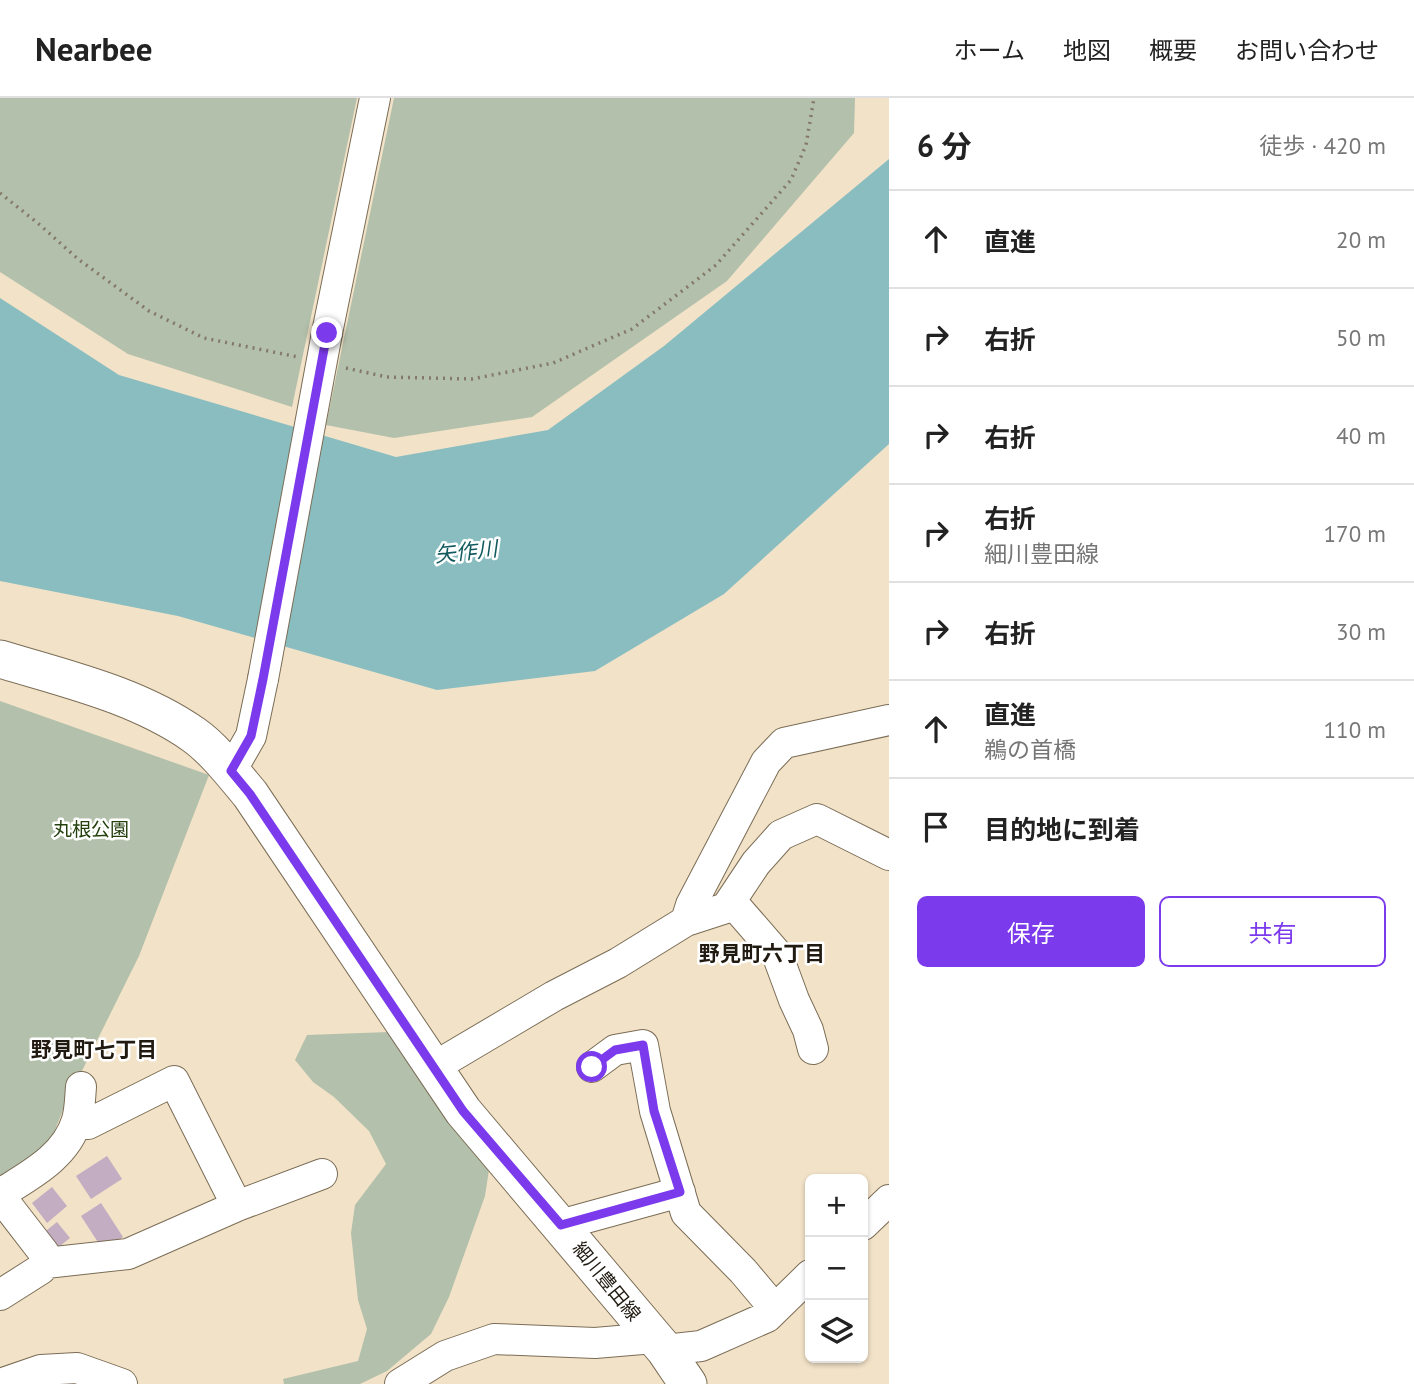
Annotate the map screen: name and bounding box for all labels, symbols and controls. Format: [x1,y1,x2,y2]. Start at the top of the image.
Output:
text: Nearbee [35,27,152,70]
text: ホーム [954,35,1025,66]
text: 地図 [1063,35,1111,66]
text: 概要 [1149,35,1197,66]
text: お問い合わせ [1235,35,1379,66]
text: 6 分 [917,126,972,165]
text: 徒歩 · 420 m [1259,131,1386,160]
icon: ahead [917,220,955,258]
text: 直進 [984,225,1036,258]
text: 20 m [1336,225,1386,254]
route end [311,317,342,348]
icon: right [917,318,955,356]
text: 右折 [984,323,1036,356]
text: 50 m [1336,323,1386,352]
icon: right [917,416,955,454]
text: 右折 [984,421,1036,454]
text: 40 m [1336,421,1386,450]
text: 右折 [984,502,1036,535]
icon: right [917,514,955,552]
text: 170 m [1324,519,1386,548]
water label: 矢作川 [433,535,501,568]
text: 細川豊田線 [984,539,1099,568]
icon: right [917,612,955,650]
text: 右折 [984,617,1036,650]
text: 30 m [1336,617,1386,646]
text: 直進 [984,698,1036,731]
icon: ahead [917,710,955,748]
text: 110 m [1324,715,1386,744]
text: 鵜の首橋 [984,735,1076,764]
icon: arrive [917,808,955,846]
text: 目的地に到着 [984,813,1140,846]
park label: 丸根公園 [53,817,129,841]
button: 保存 [917,896,1145,967]
button: 共有 [1159,896,1386,967]
district label: 野見町六丁目 [699,940,825,967]
district label: 野見町七丁目 [31,1036,157,1063]
route start [576,1051,607,1082]
map controls [805,1174,868,1363]
button: + [805,1174,868,1237]
street label: 細川豊田線 [568,1237,646,1325]
button: − [805,1237,868,1300]
button: layers [805,1300,868,1363]

